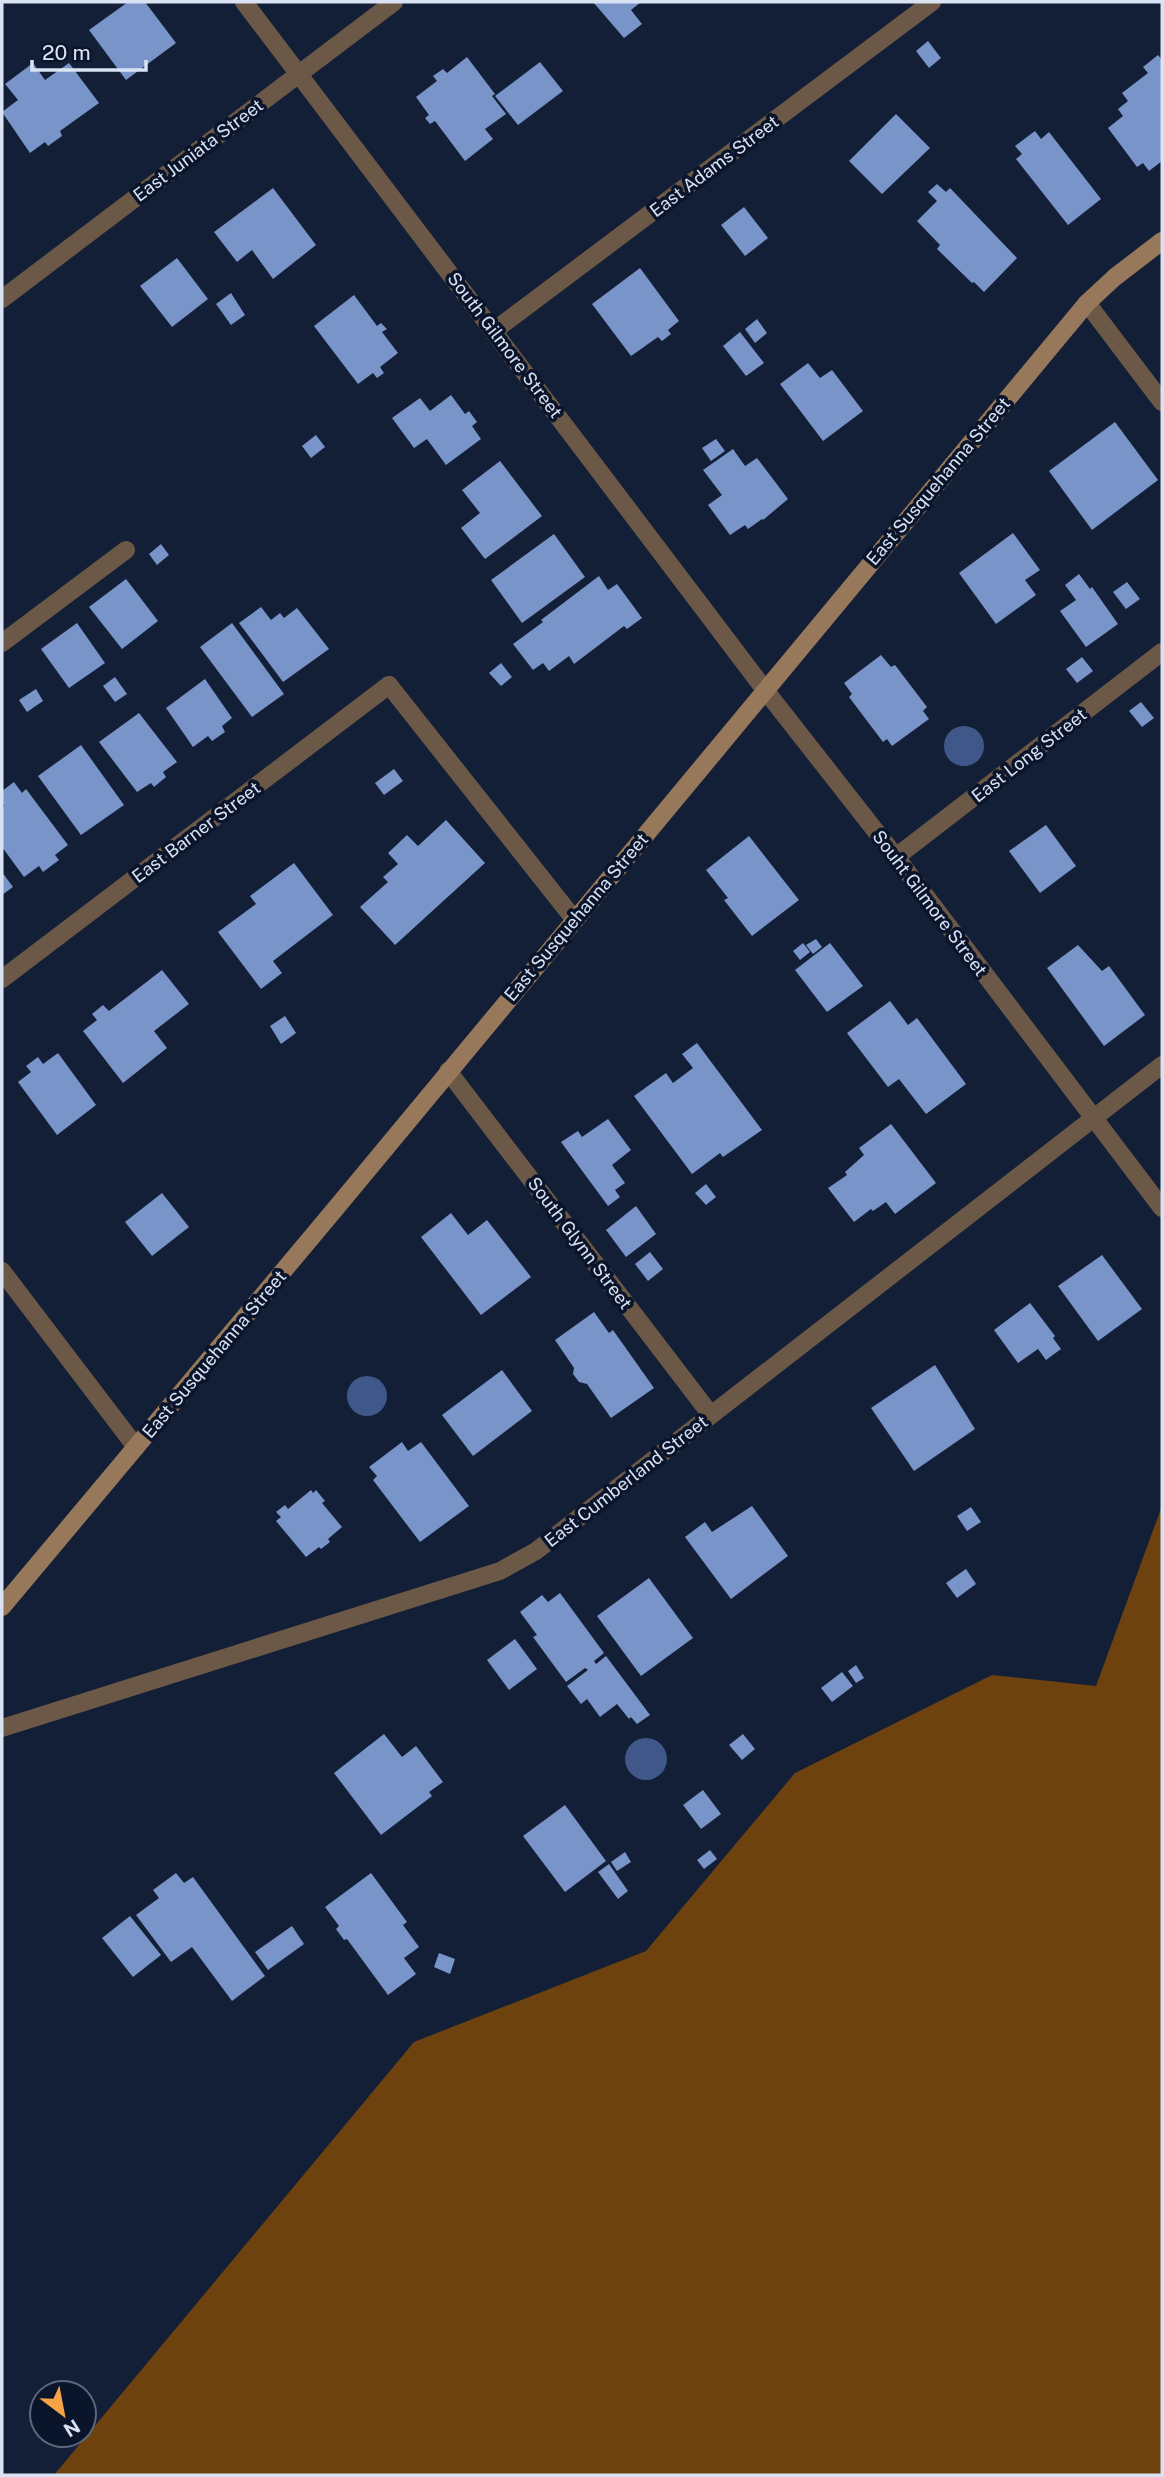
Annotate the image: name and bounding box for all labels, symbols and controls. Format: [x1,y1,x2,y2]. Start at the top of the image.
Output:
scale bar [32,28,145,72]
text: 20 m [42,40,91,65]
street label: East Juniata Street [129,94,267,206]
street label: East Adams Street [645,111,783,221]
street label: South Gilmore Street [443,268,567,422]
street label: East Susquehanna Street [862,393,1014,569]
street label: East Long Street [967,704,1091,806]
street label: East Barner Street [128,777,264,887]
street label: Souht Gilmore Street [868,826,992,980]
street label: East Susquehanna Street [500,829,652,1005]
street label: South Glynn Street [523,1173,637,1313]
street label: East Susquehanna Street [138,1266,290,1442]
street label: East Cumberland Street [540,1411,712,1551]
north arrow [28,2379,98,2449]
text: N [60,2415,84,2442]

